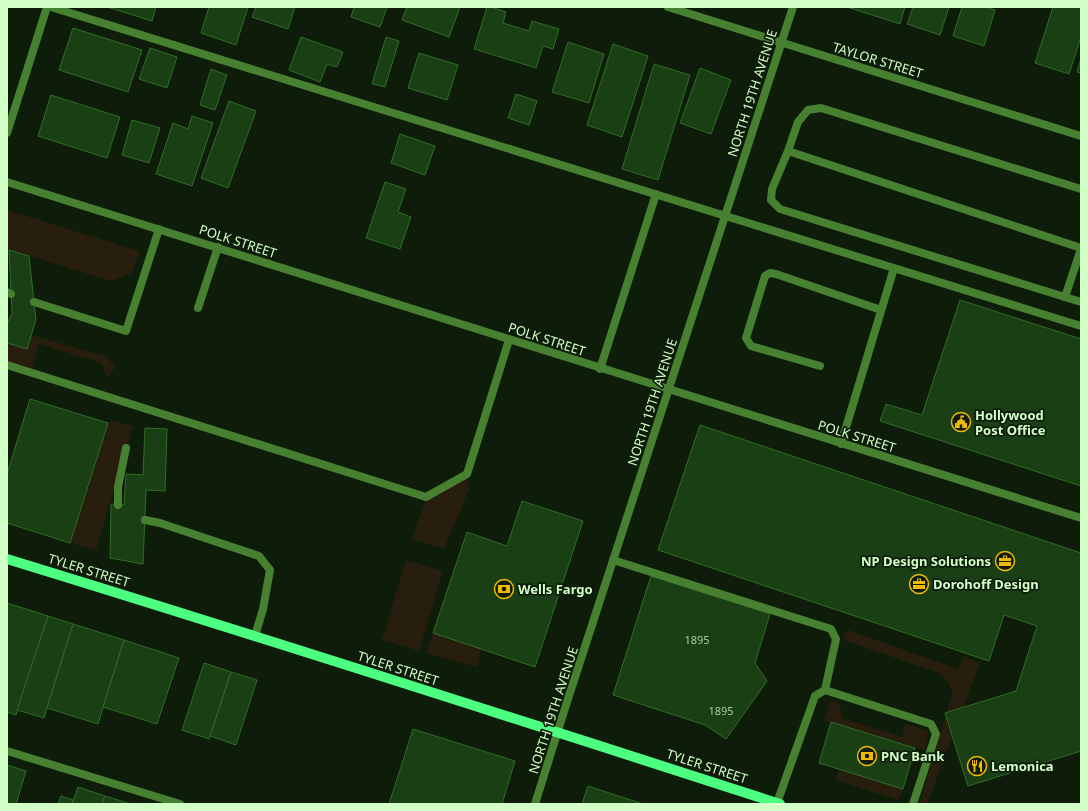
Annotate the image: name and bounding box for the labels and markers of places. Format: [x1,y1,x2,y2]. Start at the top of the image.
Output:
place label: Hollywood Post Office [975,406,1046,439]
public building icon: Hollywood Post Office [950,411,972,433]
office icon: NP Design Solutions [994,550,1016,572]
place label: NP Design Solutions [861,552,991,570]
office icon: Dorohoff Design [908,573,930,595]
place label: Dorohoff Design [933,575,1039,593]
bank icon: Wells Fargo [493,578,515,600]
place label: Wells Fargo [518,580,593,598]
bank icon: PNC Bank [856,745,878,767]
place label: PNC Bank [881,747,945,765]
restaurant icon: Lemonica [966,755,988,777]
place label: Lemonica [991,757,1054,775]

